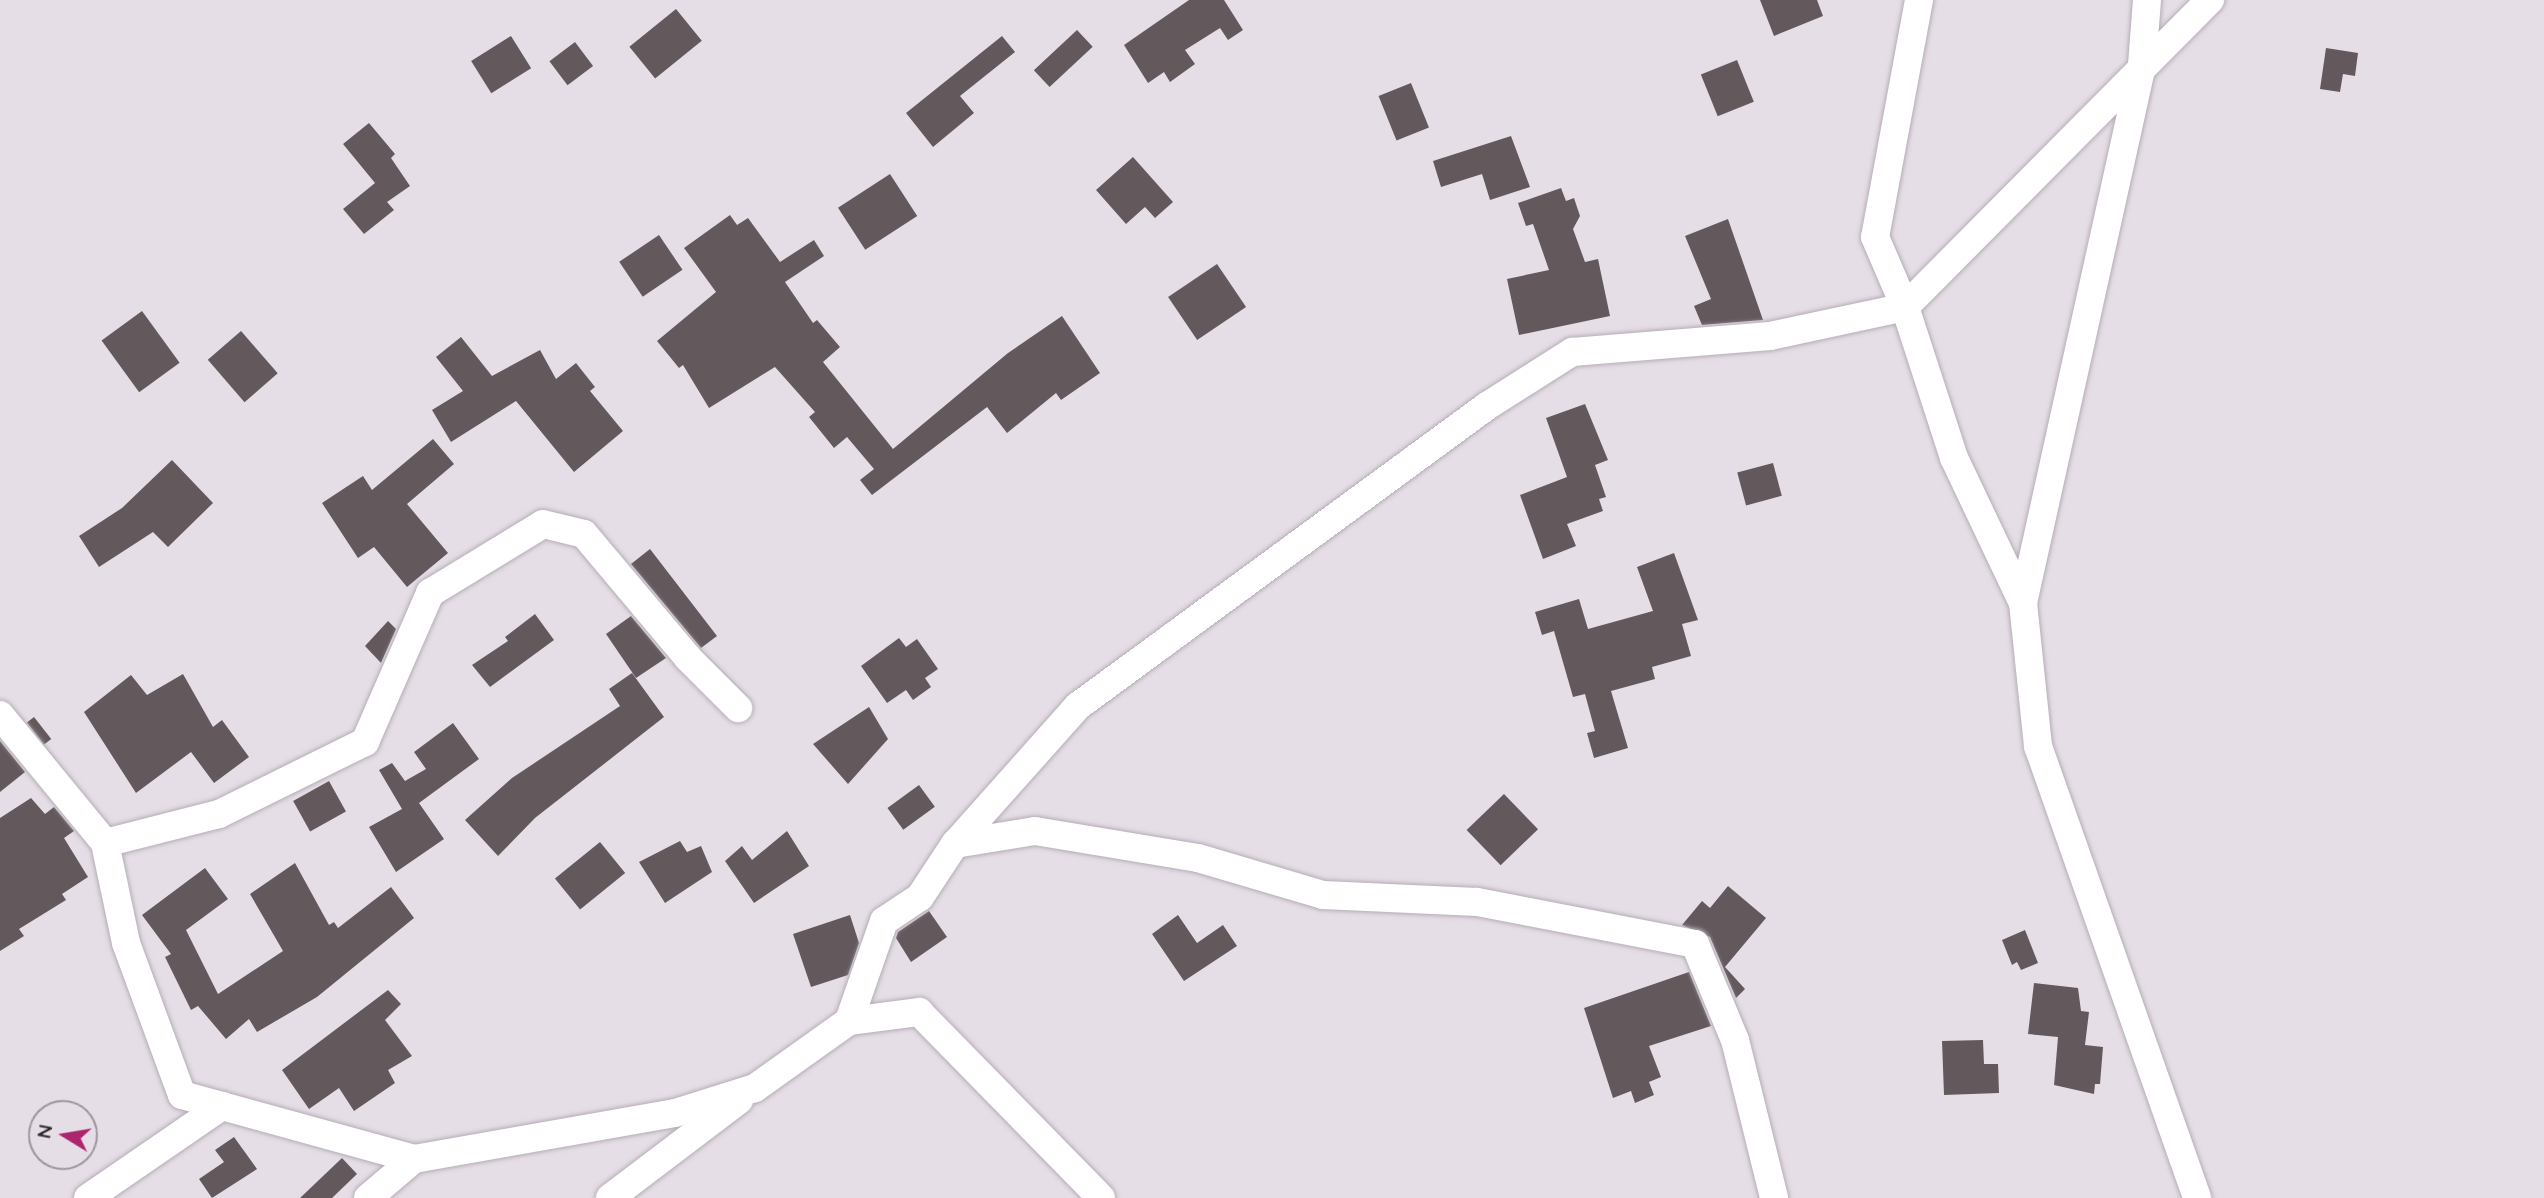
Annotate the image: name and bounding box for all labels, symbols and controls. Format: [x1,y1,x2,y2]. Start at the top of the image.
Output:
north arrow [28,1100,98,1170]
text: N [31,1122,57,1141]

